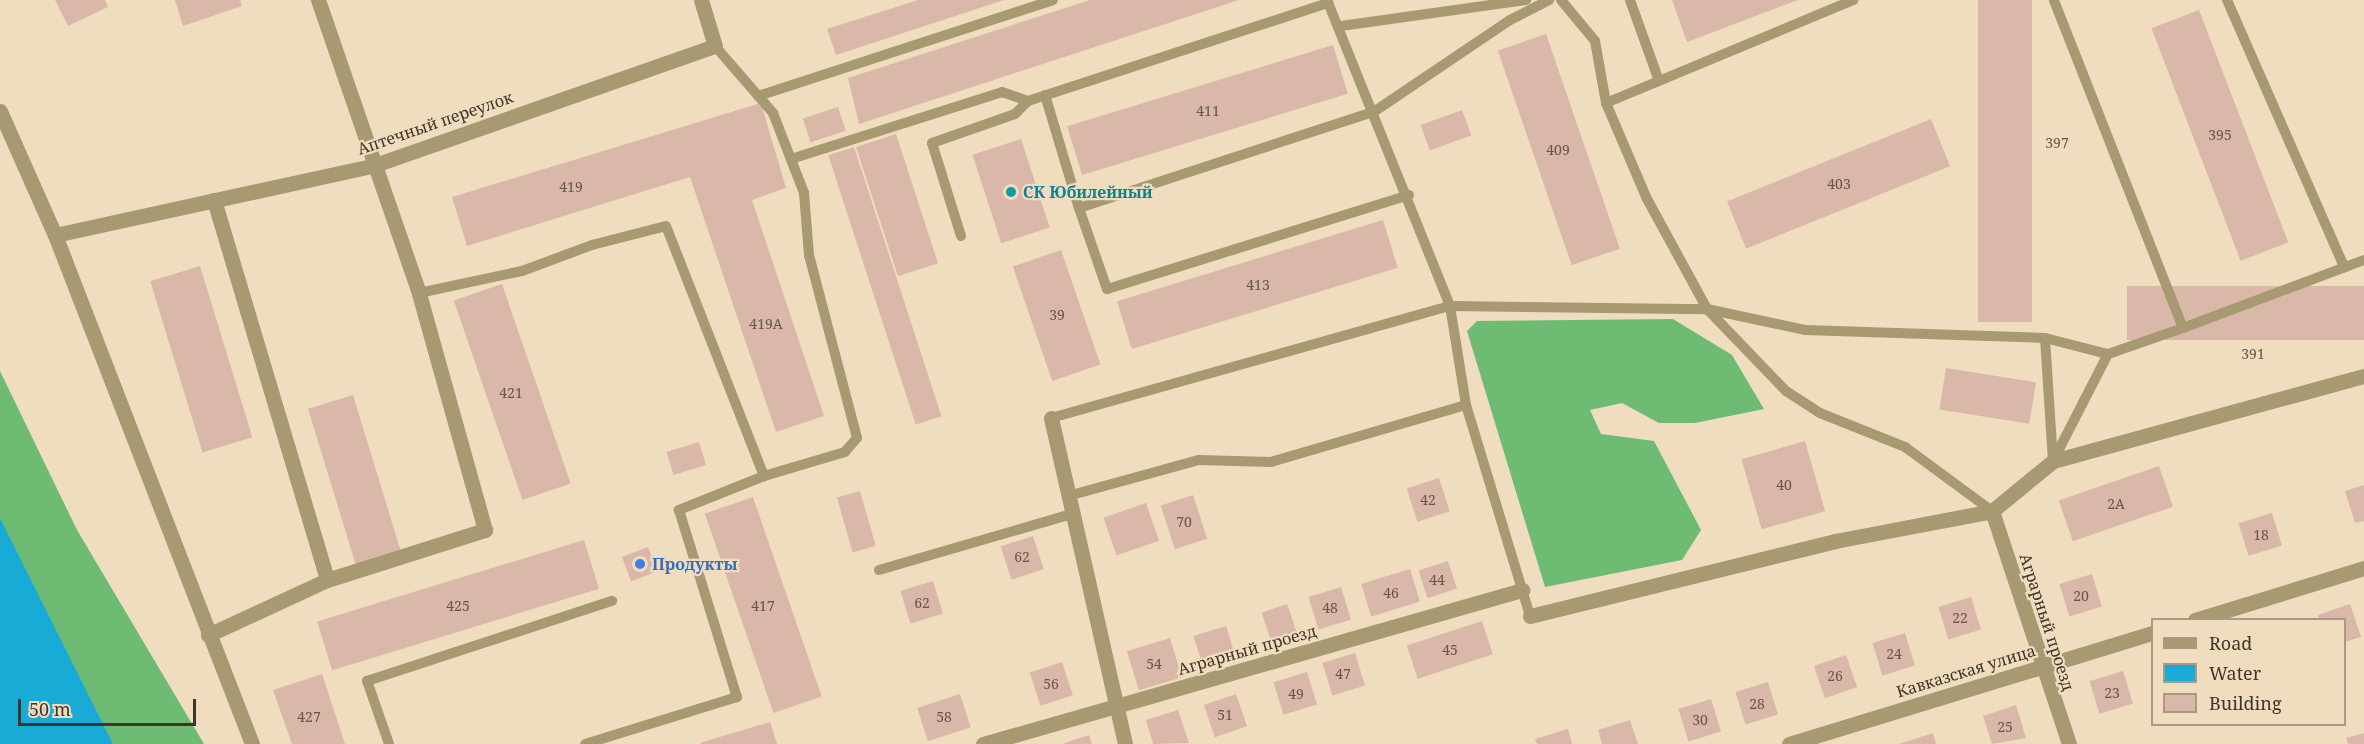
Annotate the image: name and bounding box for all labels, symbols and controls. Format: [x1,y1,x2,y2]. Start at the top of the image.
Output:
street label: Аптечный переулок [355,87,515,159]
house number: 411 [1196,103,1220,119]
house number: 395 [2208,127,2232,143]
house number: 397 [2045,135,2069,151]
house number: 409 [1546,142,1570,158]
house number: 403 [1827,176,1851,192]
house number: 419 [559,179,583,195]
place label: СК Юбилейный [1023,182,1153,202]
marker: СК Юбилейный [1004,185,1018,199]
house number: 413 [1246,277,1270,293]
house number: 39 [1049,307,1065,323]
house number: 419А [749,316,783,332]
house number: 391 [2241,346,2265,362]
house number: 421 [499,385,523,401]
house number: 40 [1776,477,1792,493]
house number: 42 [1420,492,1436,508]
house number: 2А [2107,496,2125,512]
house number: 70 [1176,514,1192,530]
house number: 18 [2253,527,2269,543]
house number: 62 [1014,549,1030,565]
street label: Аграрный проезд [2016,551,2078,693]
place label: Продукты [652,554,737,574]
marker: Продукты [633,557,647,571]
house number: 44 [1429,572,1445,588]
house number: 46 [1383,585,1399,601]
house number: 20 [2073,588,2089,604]
house number: 62 [914,595,930,611]
house number: 425 [446,598,470,614]
house number: 417 [751,598,775,614]
house number: 48 [1322,600,1338,616]
house number: 22 [1952,610,1968,626]
legend [2151,618,2346,726]
street label: Аграрный проезд [1176,621,1318,679]
text: Road [2209,631,2252,655]
street label: Кавказская улица [1894,641,2038,701]
house number: 45 [1442,642,1458,658]
house number: 24 [1886,646,1902,662]
house number: 54 [1146,656,1162,672]
text: Water [2209,661,2261,685]
house number: 47 [1335,666,1351,682]
house number: 26 [1827,668,1843,684]
house number: 56 [1043,676,1059,692]
house number: 23 [2104,685,2120,701]
house number: 49 [1288,686,1304,702]
scale bar [21,687,200,725]
text: Building [2209,691,2282,715]
house number: 28 [1749,696,1765,712]
text: 50 m [29,697,71,721]
house number: 51 [1217,707,1233,723]
house number: 427 [297,709,321,725]
house number: 58 [936,709,952,725]
house number: 30 [1692,712,1708,728]
house number: 25 [1997,719,2013,735]

